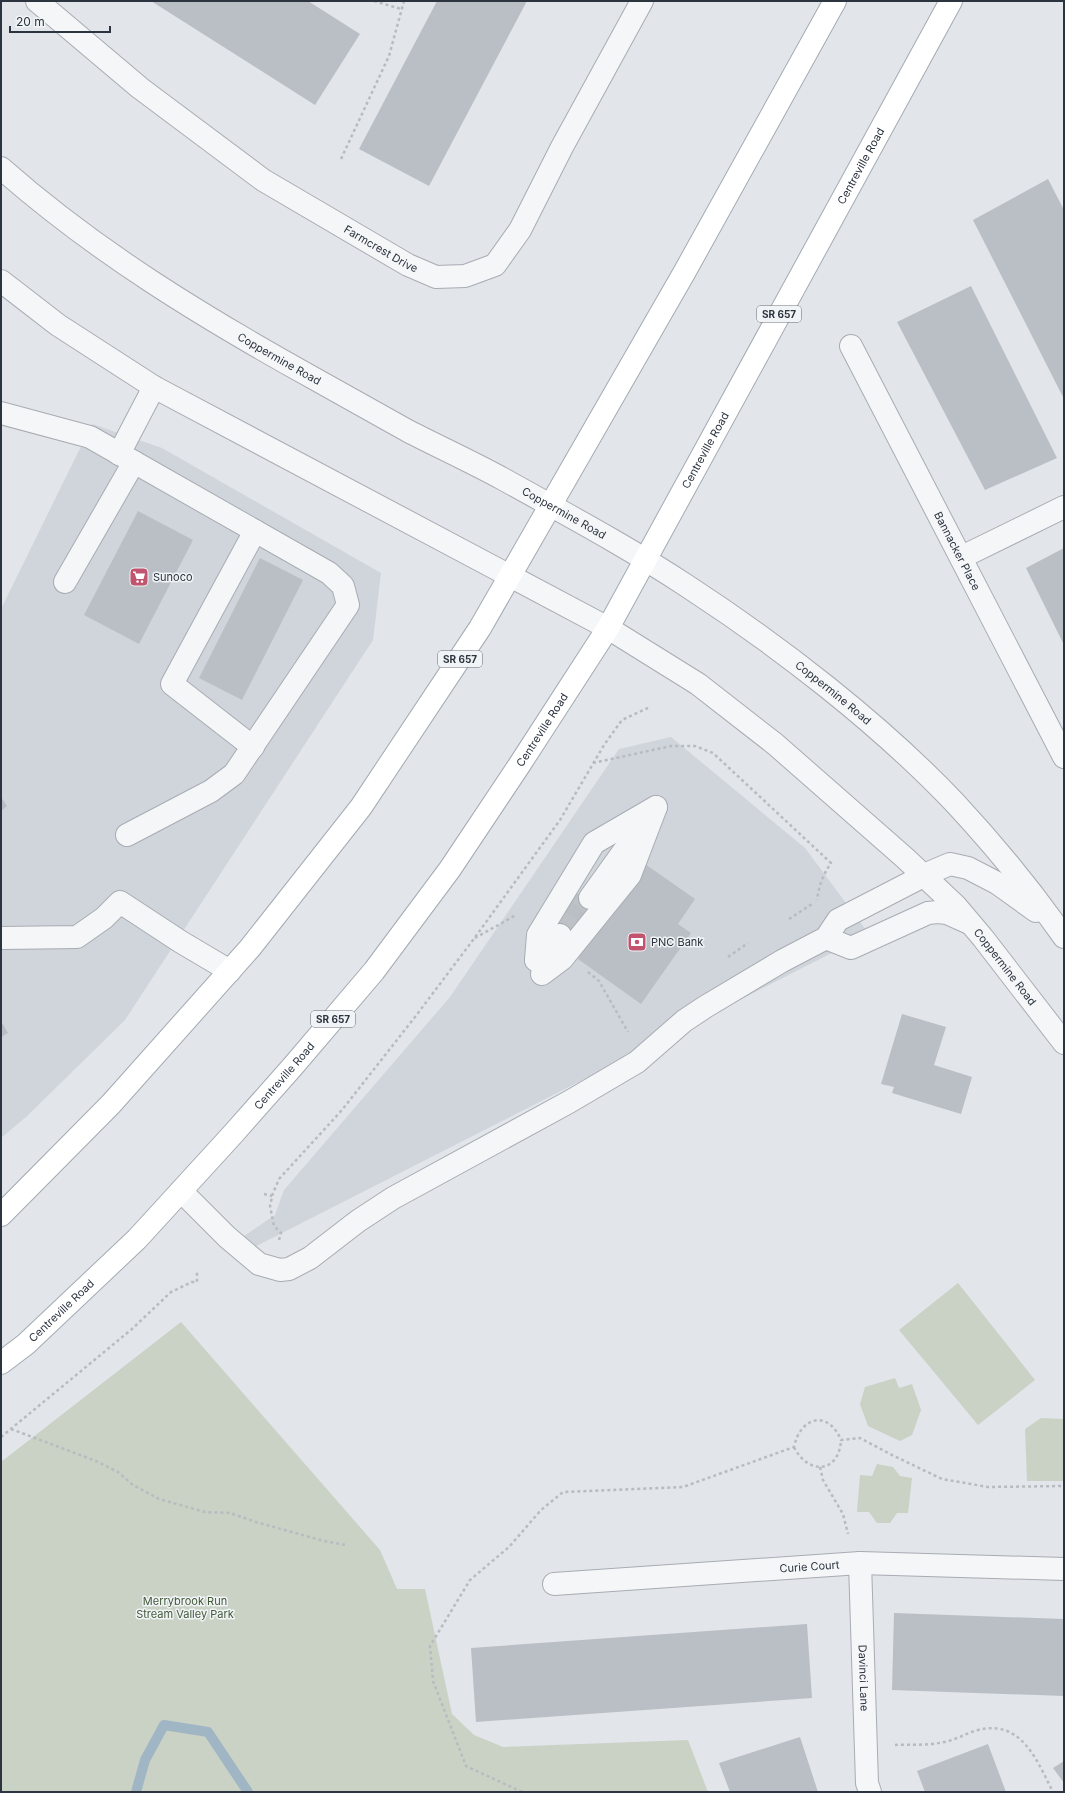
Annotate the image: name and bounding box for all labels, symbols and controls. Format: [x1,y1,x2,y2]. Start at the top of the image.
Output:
scale bar [10,8,110,34]
text: 20 m [16,14,45,29]
street label: Centreville Road [834,125,887,207]
street label: Farmcrest Drive [342,222,420,275]
road number: SR 657 [757,306,801,322]
street label: Coppermine Road [235,329,323,388]
street label: Centreville Road [679,410,732,491]
street label: Coppermine Road [520,484,609,542]
street label: Bannacker Place [931,509,984,593]
supermarket icon: Sunoco [128,566,150,588]
place label: Sunoco [153,570,193,584]
road number: SR 657 [438,651,482,667]
street label: Coppermine Road [792,658,874,728]
street label: Centreville Road [513,690,571,769]
street label: Coppermine Road [971,925,1039,1008]
bank icon: PNC Bank [626,931,648,953]
place label: PNC Bank [651,935,703,949]
road number: SR 657 [311,1011,355,1027]
street label: Centreville Road [251,1039,317,1112]
street label: Centreville Road [26,1276,97,1345]
street label: Curie Court [779,1557,840,1576]
park label: Merrybrook Run Stream Valley Park [136,1594,234,1621]
street label: Davinci Lane [856,1644,872,1712]

